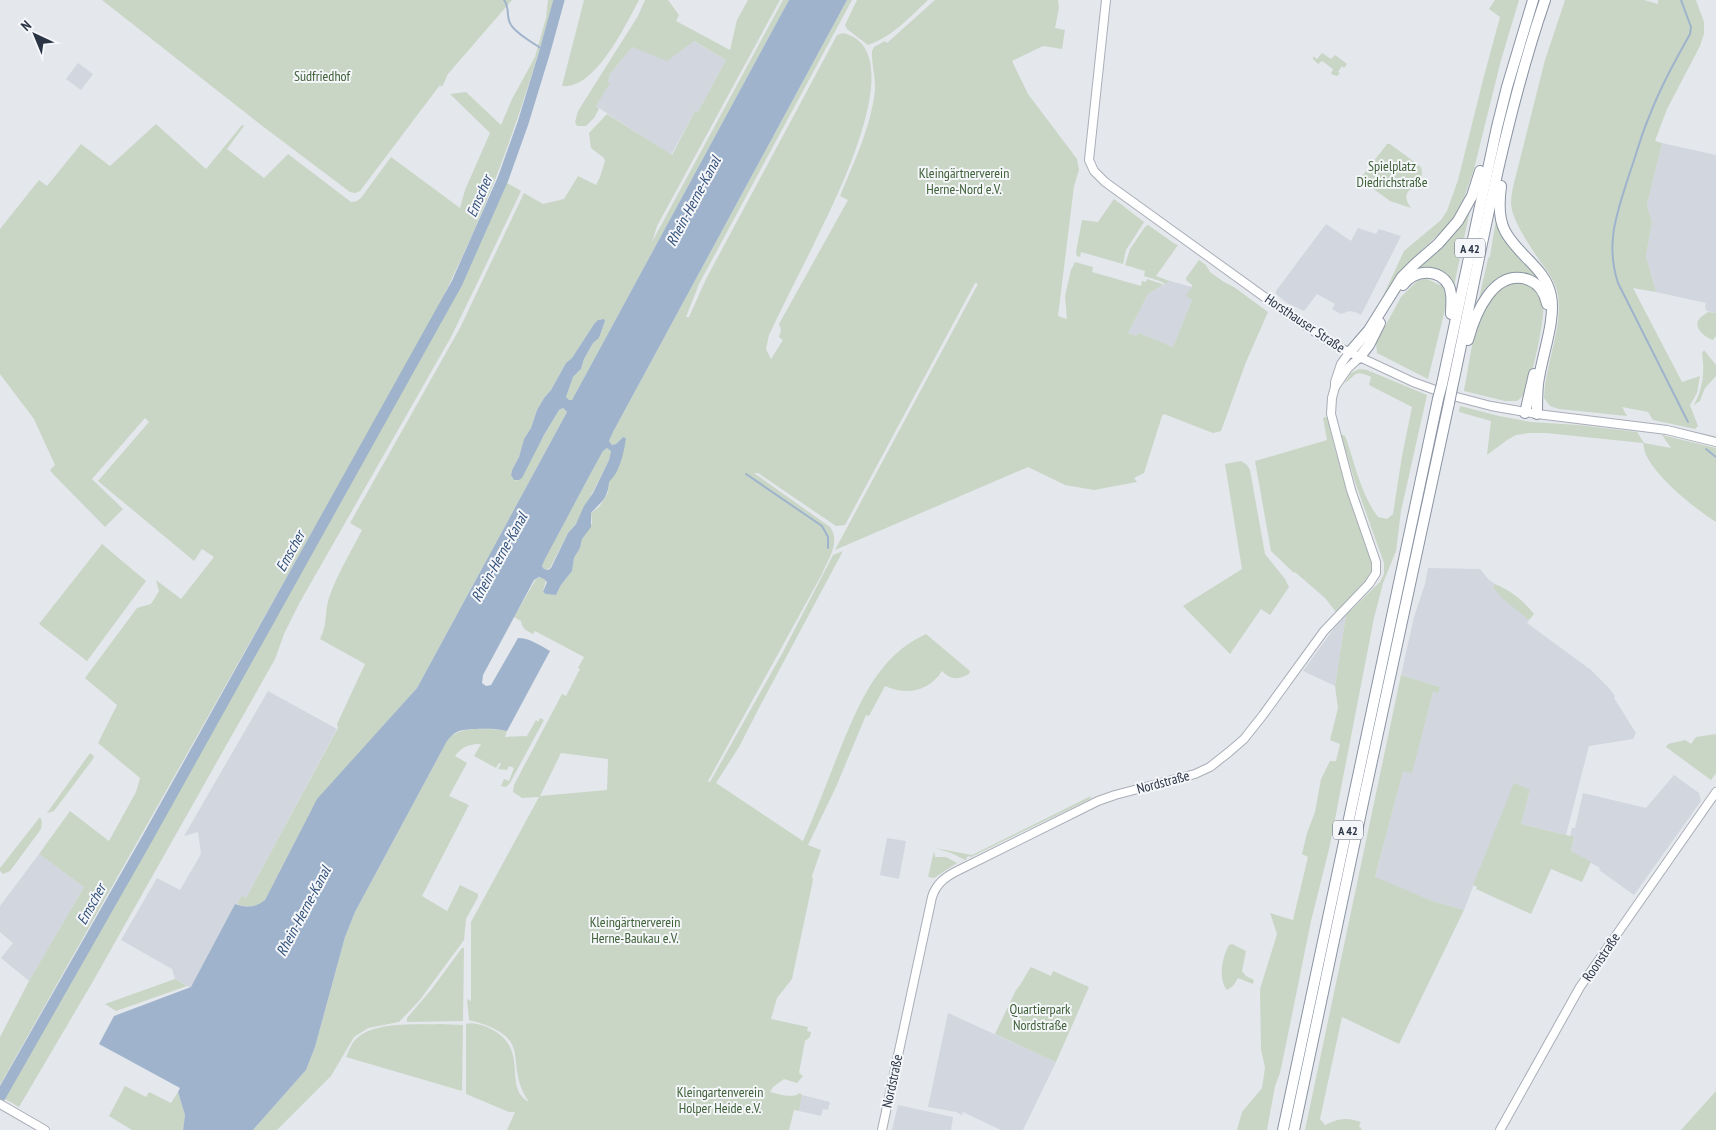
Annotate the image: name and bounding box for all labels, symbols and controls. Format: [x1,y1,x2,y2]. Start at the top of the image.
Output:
north arrow [10,10,60,60]
text: N [17,17,35,35]
park label: Südfriedhof [294,67,350,85]
water label: Rhein-Herne-Kanal [661,152,725,249]
park label: Spielplatz Diedrichstraße [1357,157,1428,191]
park label: Kleingärtnerverein Herne-Nord e.V. [919,164,1009,198]
water label: Emscher [462,171,497,220]
road number: A 42 [1455,238,1485,258]
street label: Horsthauser Straße [1261,290,1349,357]
water label: Rhein-Herne-Kanal [467,508,532,605]
water label: Emscher [271,526,310,575]
street label: Nordstraße [1135,766,1192,798]
road number: A 42 [1333,820,1363,840]
water label: Rhein-Herne-Kanal [271,862,335,959]
water label: Emscher [72,879,111,928]
park label: Kleingärtnerverein Herne-Baukau e.V. [590,913,680,947]
street label: Roonstraße [1578,929,1624,985]
park label: Quartierpark Nordstraße [1010,1000,1071,1034]
street label: Nordstraße [878,1052,906,1109]
park label: Kleingartenverein Holper Heide e.V. [677,1083,763,1117]

